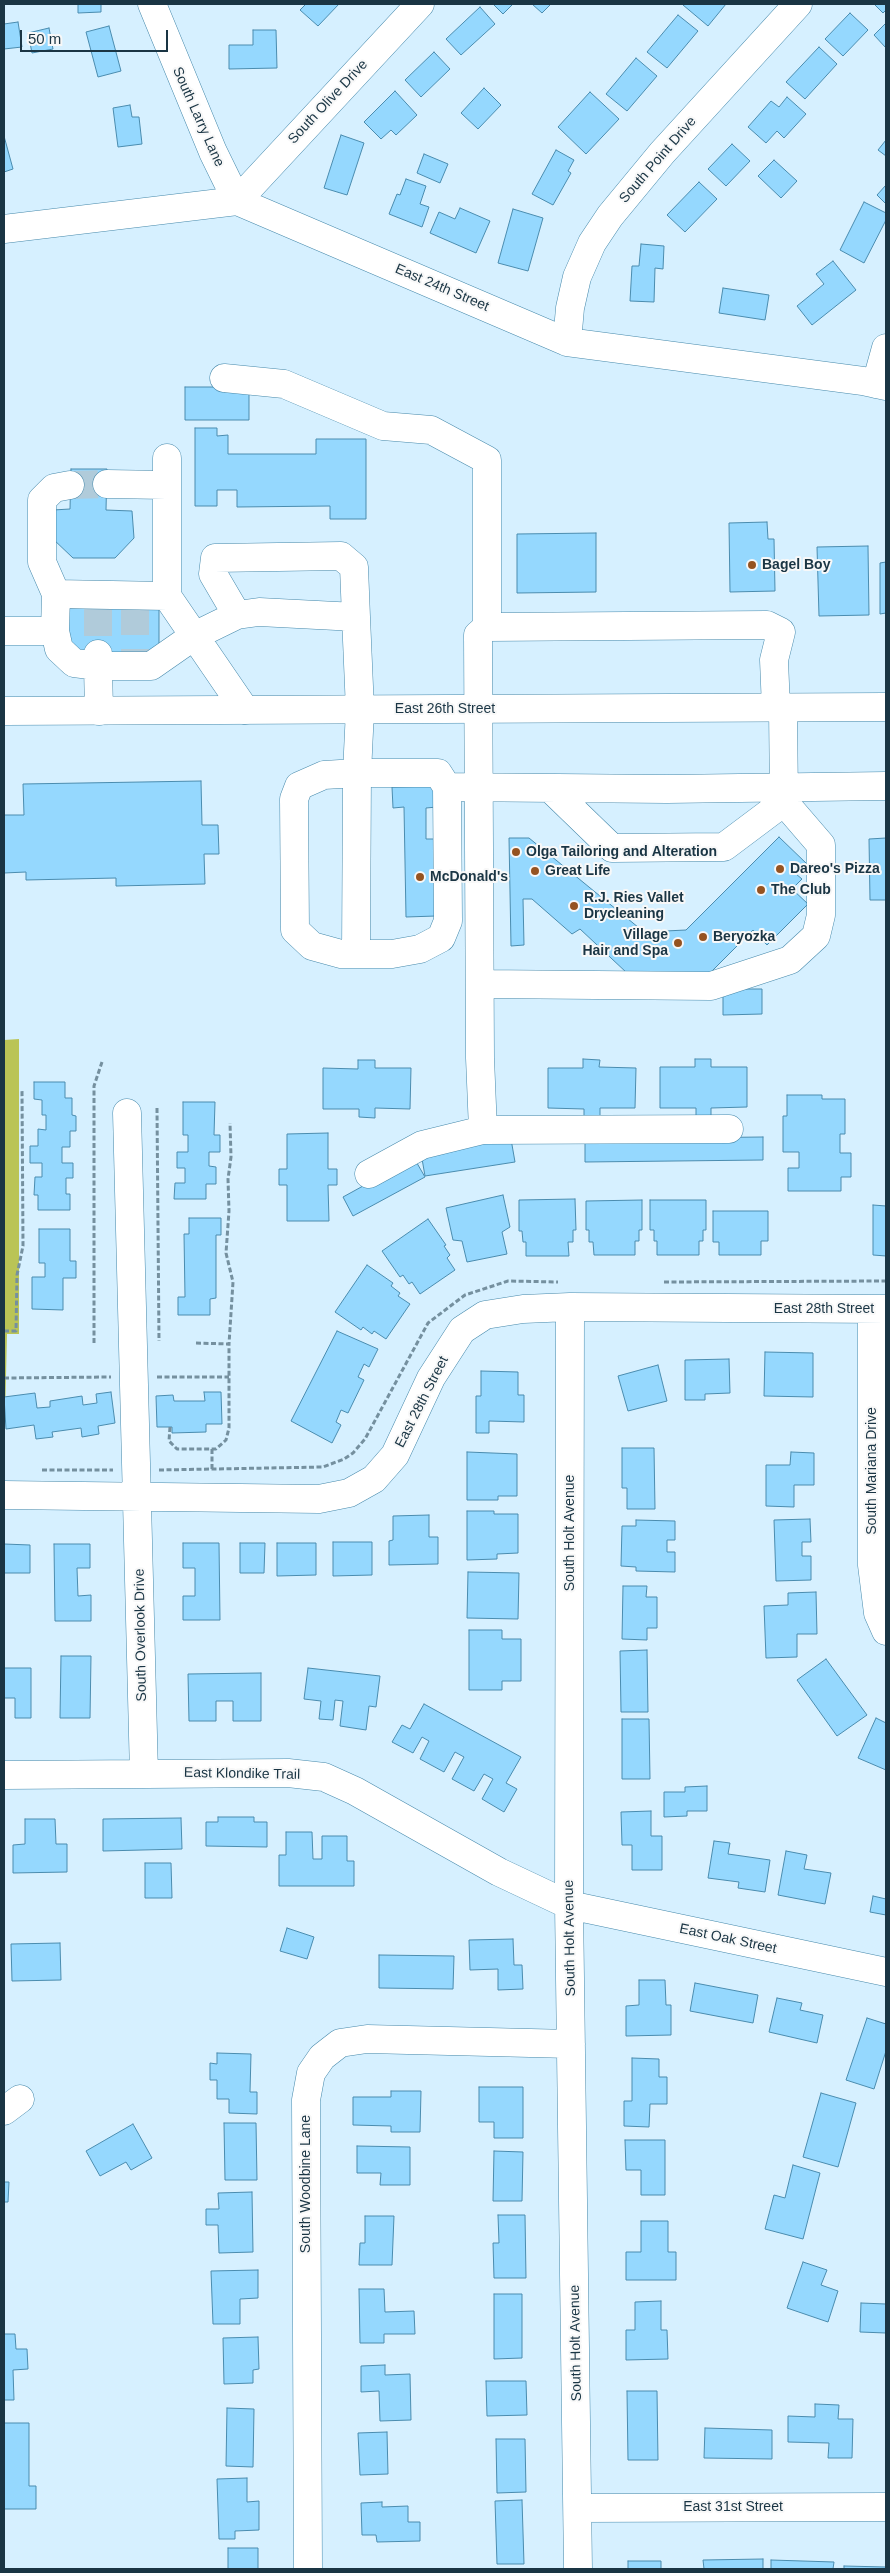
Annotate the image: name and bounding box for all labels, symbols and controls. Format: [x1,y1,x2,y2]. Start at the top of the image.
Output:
scale bar [22,20,170,52]
text: 50 m [28,30,61,47]
street label: South Olive Drive [285,56,371,148]
street label: South Larry Lane [168,65,228,169]
street label: South Point Drive [616,113,700,207]
street label: East 24th Street [393,261,491,315]
place label: Bagel Boy [762,557,830,573]
marker: Bagel Boy [746,559,758,571]
street label: East 26th Street [395,701,495,717]
place label: Olga Tailoring and Alteration [526,844,717,860]
marker: Olga Tailoring and Alteration [510,846,522,858]
place label: Dareo's Pizza [790,861,880,877]
place label: Great Life [545,863,610,879]
marker: Dareo's Pizza [774,863,786,875]
marker: Great Life [529,865,541,877]
place label: McDonald's [430,869,508,885]
marker: McDonald's [414,871,426,883]
place label: The Club [771,882,831,898]
marker: The Club [755,884,767,896]
place label: R.J. Ries Vallet Drycleaning [584,890,684,922]
marker: R.J. Ries Vallet Drycleaning [568,900,580,912]
place label: Village Hair and Spa [582,927,668,960]
place label: Beryozka [713,929,775,945]
marker: Beryozka [697,931,709,943]
marker: Village Hair and Spa [672,937,684,949]
street label: East 28th Street [774,1301,874,1317]
street label: East 28th Street [392,1353,452,1451]
street label: South Mariana Drive [864,1407,880,1535]
street label: South Holt Avenue [562,1475,578,1591]
street label: South Overlook Drive [131,1568,151,1702]
street label: East Klondike Trail [184,1765,300,1783]
street label: South Holt Avenue [561,1880,579,1996]
street label: East Oak Street [678,1921,778,1957]
street label: South Woodbine Lane [298,2115,314,2253]
street label: South Holt Avenue [567,2285,585,2401]
street label: East 31st Street [683,2499,783,2515]

